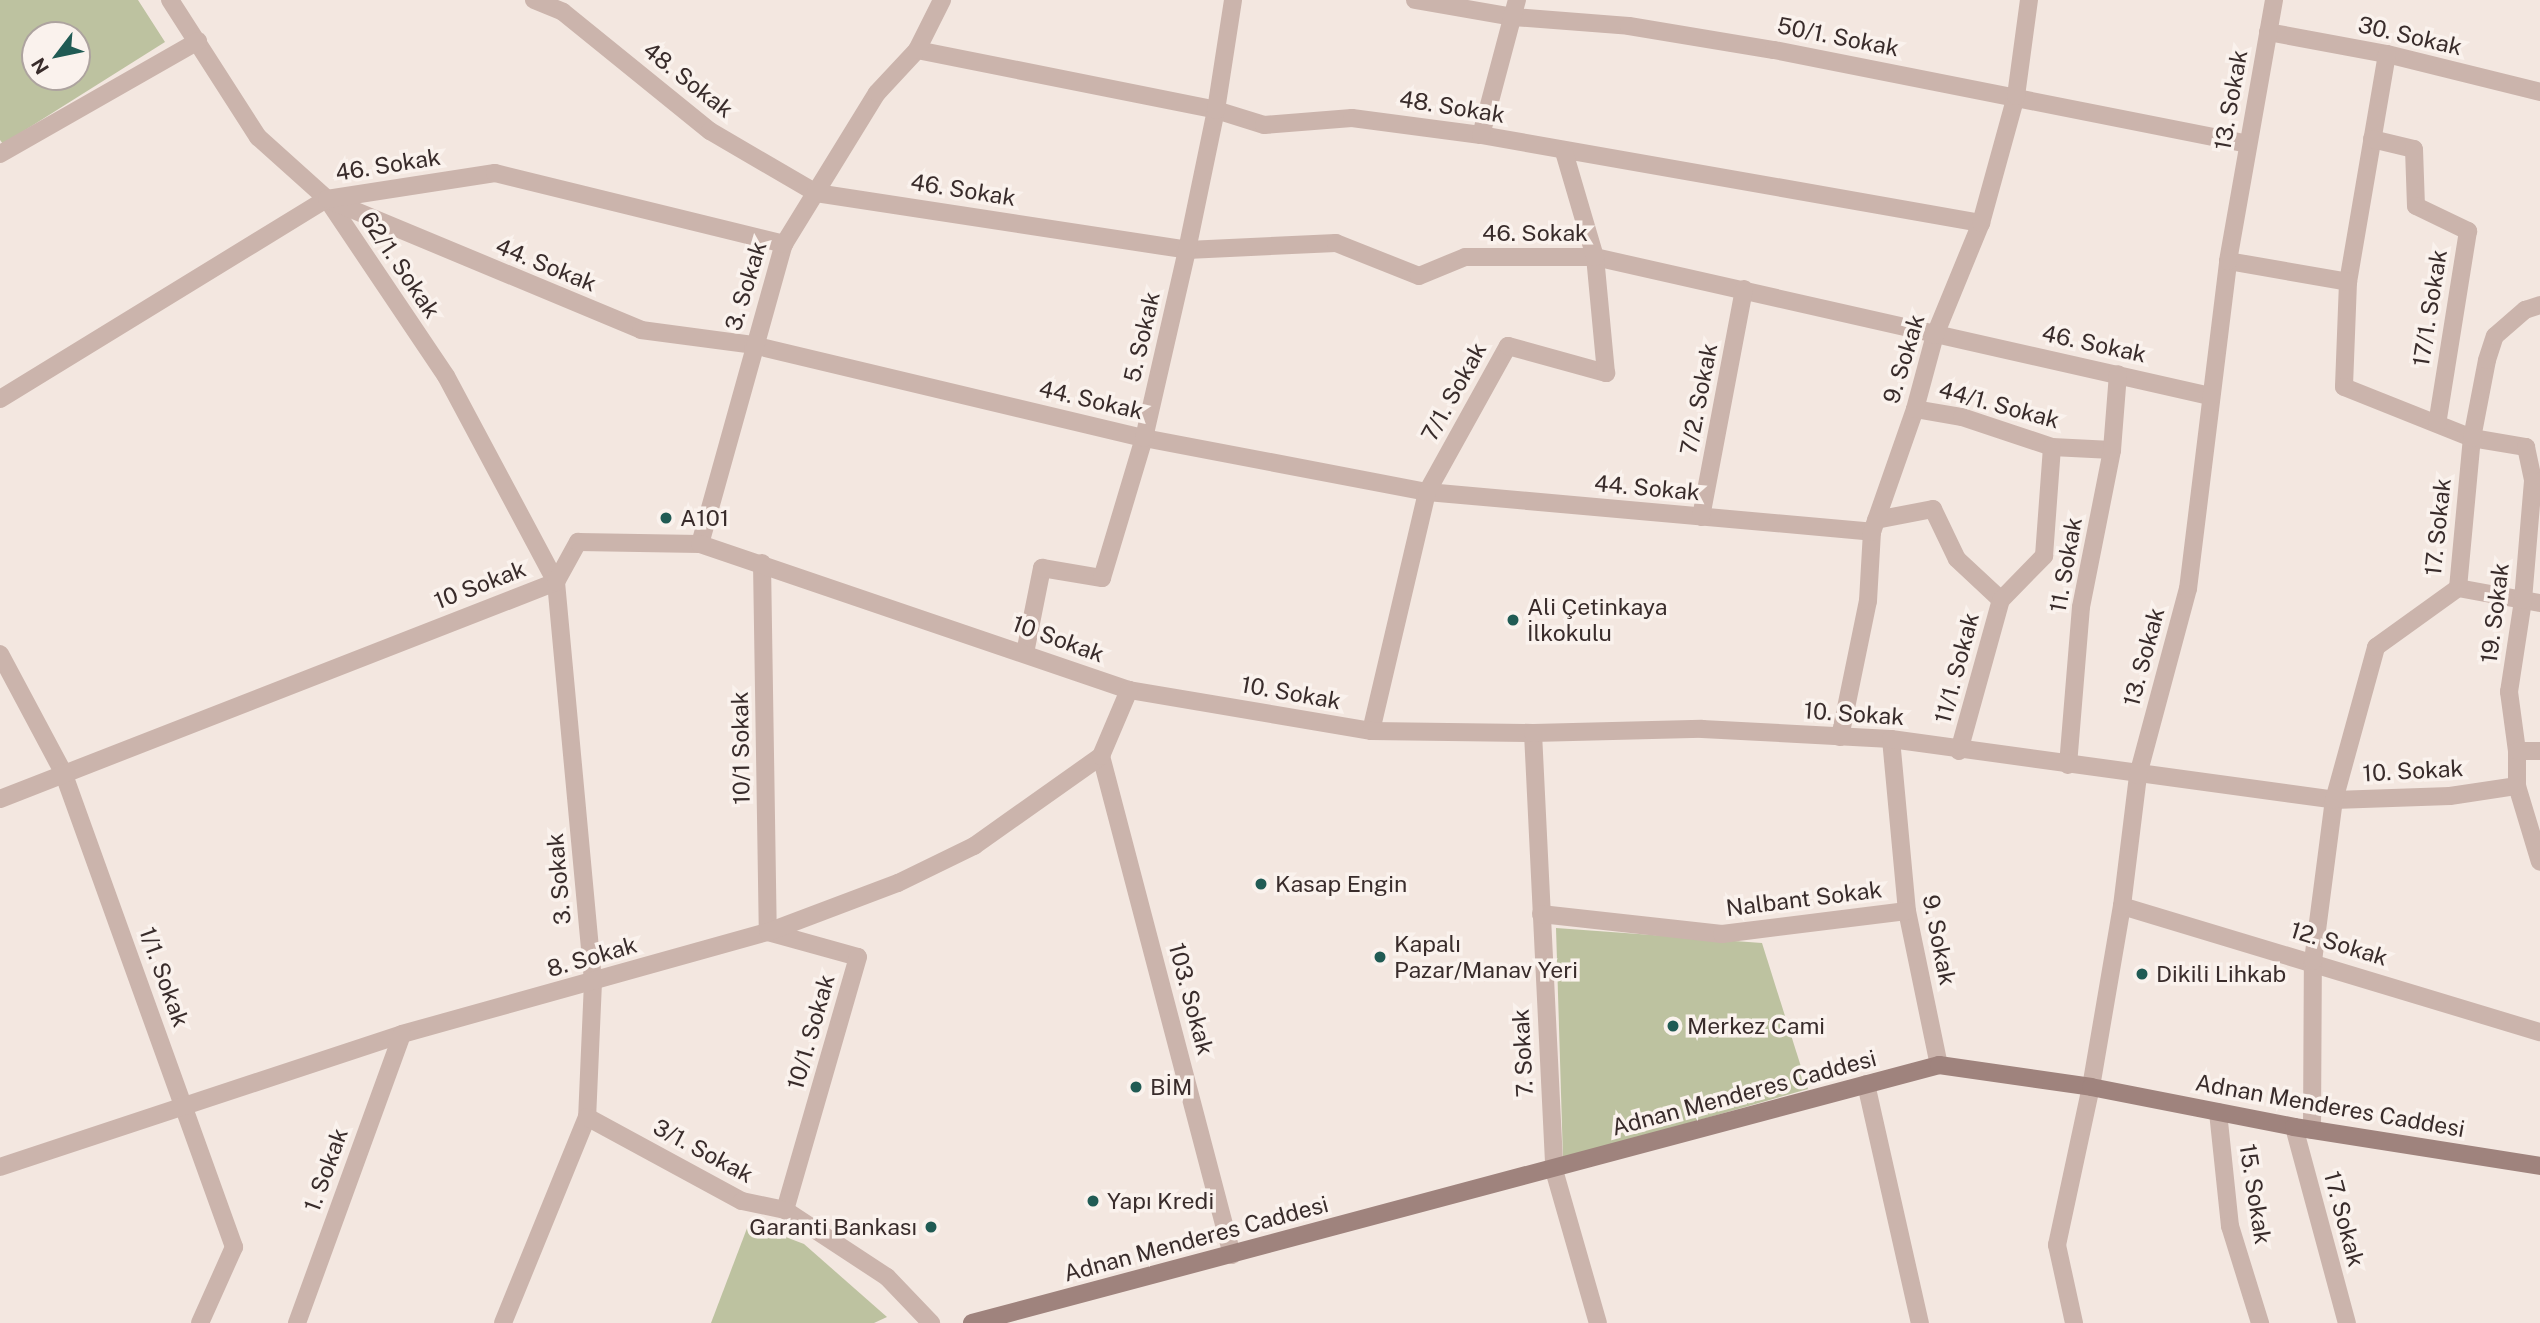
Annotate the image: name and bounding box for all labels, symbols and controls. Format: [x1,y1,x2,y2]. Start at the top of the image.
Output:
street label: 30. Sokak [2355,11,2465,61]
street label: 50/1. Sokak [1775,12,1901,62]
north arrow [21,21,91,91]
street label: 48. Sokak [637,36,739,124]
street label: 13. Sokak [2209,48,2253,152]
text: N [27,54,53,78]
street label: 48. Sokak [1397,85,1507,129]
street label: 46. Sokak [333,143,443,187]
street label: 46. Sokak [908,168,1018,212]
street label: 62/1. Sokak [354,206,446,324]
street label: 46. Sokak [1482,219,1588,247]
street label: 44. Sokak [492,232,600,298]
street label: 3. Sokak [719,238,773,334]
street label: 17/1. Sokak [2407,248,2453,368]
street label: 5. Sokak [1118,289,1166,385]
street label: 9. Sokak [1877,311,1931,407]
street label: 46. Sokak [2039,319,2149,369]
street label: 7/1. Sokak [1416,338,1492,446]
street label: 7/2. Sokak [1675,341,1723,457]
street label: 44. Sokak [1036,375,1146,425]
street label: 44/1. Sokak [1936,376,2062,434]
street label: 44. Sokak [1593,470,1701,506]
street label: 17. Sokak [2419,477,2457,577]
place label: A101 [680,504,729,532]
marker: A101 [658,510,674,526]
street label: 11. Sokak [2044,515,2088,615]
street label: 10 Sokak [430,555,530,615]
street label: 19. Sokak [2475,561,2515,665]
place label: Ali Çetinkaya İlkokulu [1527,593,1668,647]
street label: 13. Sokak [2118,605,2170,709]
street label: 10 Sokak [1008,610,1108,668]
street label: 11/1. Sokak [1929,610,1985,726]
marker: Ali Çetinkaya İlkokulu [1505,612,1521,628]
street label: 10. Sokak [1239,671,1343,715]
street label: 10/1 Sokak [726,691,756,805]
street label: 10. Sokak [1803,697,1905,731]
street label: 10. Sokak [2362,755,2464,787]
street label: 3. Sokak [541,832,577,926]
place label: Kasap Engin [1275,870,1407,898]
marker: Kasap Engin [1253,876,1269,892]
street label: Nalbant Sokak [1724,876,1884,922]
street label: 9. Sokak [1917,892,1961,988]
street label: 12. Sokak [2287,916,2391,972]
street label: 1/1. Sokak [133,923,195,1031]
place label: Kapalı Pazar/Manav Yeri [1394,930,1578,984]
street label: 8. Sokak [544,931,640,983]
street label: 103. Sokak [1163,940,1219,1058]
marker: Kapalı Pazar/Manav Yeri [1372,949,1388,965]
place label: Dikili Lihkab [2156,960,2286,988]
marker: Dikili Lihkab [2134,966,2150,982]
street label: 10/1. Sokak [781,971,841,1093]
street label: 7. Sokak [1507,1008,1539,1098]
place label: Merkez Cami [1687,1012,1825,1040]
marker: Merkez Cami [1665,1018,1681,1034]
street label: Adnan Menderes Caddesi [1609,1044,1879,1142]
street label: Adnan Menderes Caddesi [2193,1069,2467,1143]
place label: BİM [1150,1073,1192,1101]
marker: BİM [1128,1079,1144,1095]
street label: 3/1. Sokak [648,1113,758,1189]
street label: 1. Sokak [298,1125,354,1215]
street label: 15. Sokak [2233,1142,2277,1246]
street label: 17. Sokak [2318,1168,2370,1270]
place label: Yapı Kredi [1107,1187,1214,1215]
street label: Adnan Menderes Caddesi [1061,1190,1331,1288]
marker: Yapı Kredi [1085,1193,1101,1209]
place label: Garanti Bankası [749,1213,917,1241]
marker: Garanti Bankası [923,1219,939,1235]

